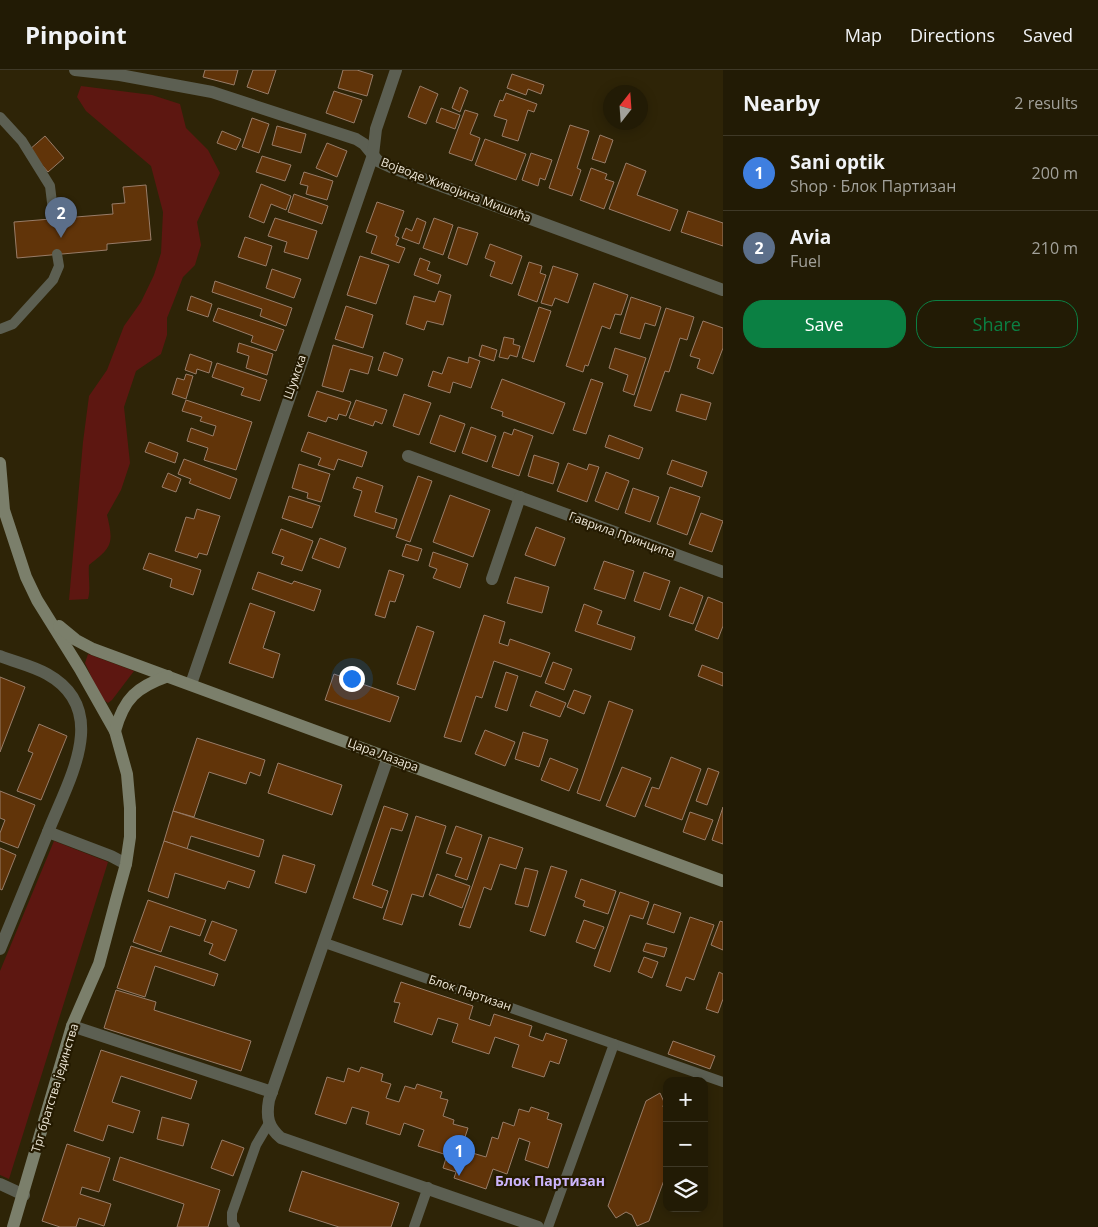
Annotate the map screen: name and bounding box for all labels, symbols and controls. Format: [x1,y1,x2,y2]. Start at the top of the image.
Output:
text: Pinpoint [25,18,127,51]
text: Map [845,23,882,47]
text: Directions [910,23,995,47]
text: Saved [1023,23,1073,47]
north arrow [603,85,648,130]
text: Nearby [743,89,820,117]
text: 2 results [1014,92,1078,114]
text: Sani optik [790,149,885,175]
street label: Војводе Живојина Мишића [379,153,534,226]
text: 1 [754,162,764,184]
text: 200 m [1032,162,1078,184]
text: Shop · Блок Партизан [790,175,956,197]
pin: 2 [45,197,77,238]
text: Avia [790,224,831,250]
text: 2 [754,237,764,259]
text: 210 m [1032,237,1078,259]
text: Fuel [790,250,821,272]
button: Save [743,300,906,348]
button: Share [916,300,1078,348]
street label: Шумска [279,352,310,401]
street label: Гаврила Принципа [567,507,678,562]
your location [339,666,365,692]
street label: Цара Лазара [345,734,421,775]
street label: Блок Партизан [426,970,514,1015]
street label: Трг братства јединства [27,1021,82,1154]
map controls [663,1077,708,1212]
button: + [663,1077,708,1122]
button: − [663,1122,708,1167]
pin: 1 [443,1135,475,1176]
button: layers [663,1167,708,1212]
district label: Блок Партизан [495,1171,605,1190]

